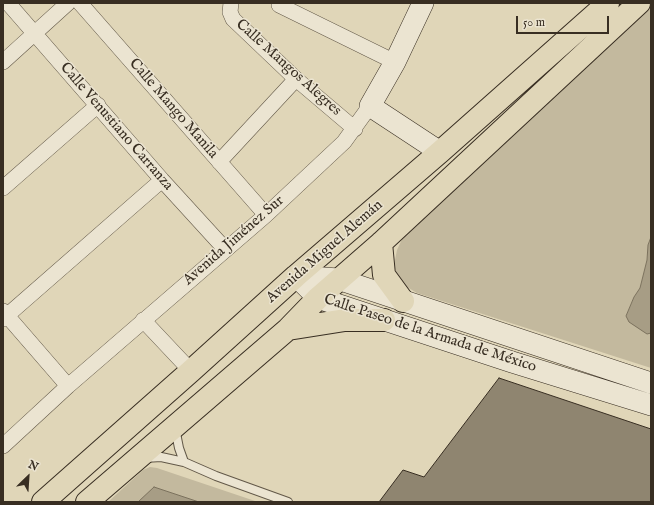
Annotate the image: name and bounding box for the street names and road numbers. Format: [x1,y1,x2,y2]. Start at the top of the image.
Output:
street label: Calle Mangos Alegres [232,16,344,120]
street label: Calle Mango Manila [125,55,221,163]
street label: Calle Venustiano Carranza [56,59,176,195]
street label: Avenida Jiménez Sur [180,192,288,290]
street label: Avenida Miguel Alemán [263,197,387,307]
street label: Calle Paseo de la Armada de México [321,291,539,377]

